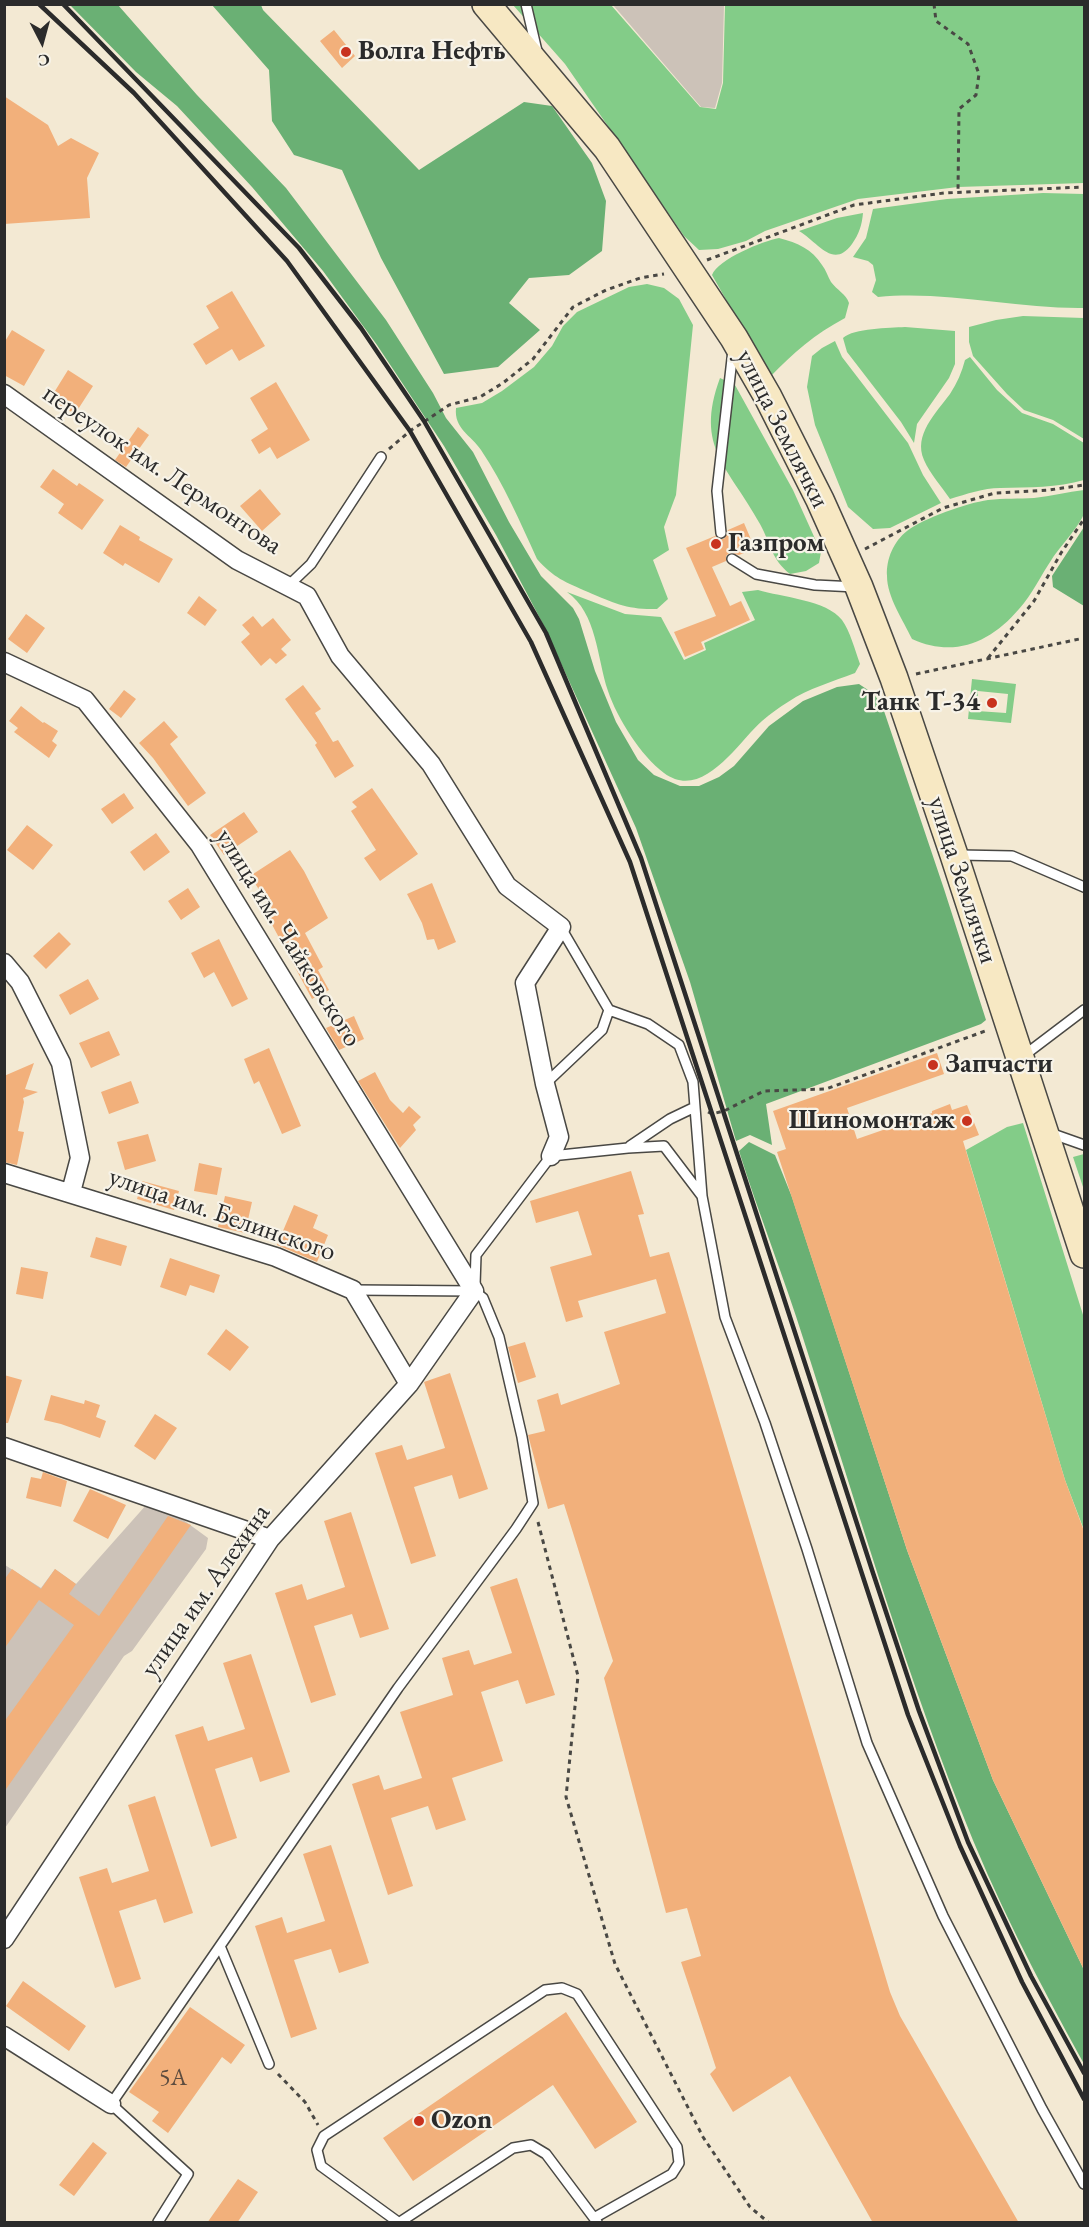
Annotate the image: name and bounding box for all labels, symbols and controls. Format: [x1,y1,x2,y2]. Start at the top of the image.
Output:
north arrow [12,12,72,72]
place label: Волга Нефть [358,36,506,68]
marker: Волга Нефть [339,45,353,59]
text: С [37,49,51,71]
street label: улица Землячки [728,344,836,514]
street label: переулок им. Лермонтова [36,378,288,562]
place label: Газпром [728,528,825,560]
marker: Газпром [709,537,723,551]
place label: Танк Т-34 [861,687,980,719]
marker: Танк Т-34 [985,696,999,710]
street label: улица Землячки [920,792,1004,968]
street label: улица им. Чайковского [208,823,368,1053]
place label: Запчасти [945,1049,1053,1081]
marker: Запчасти [926,1058,940,1072]
place label: Шиномонтаж [789,1105,955,1137]
marker: Шиномонтаж [960,1114,974,1128]
street label: улица им. Белинского [104,1161,340,1269]
street label: улица им. Алехина [134,1498,278,1684]
house number: 5А [159,2064,187,2092]
place label: Ozon [431,2105,492,2137]
marker: Ozon [412,2114,426,2128]

